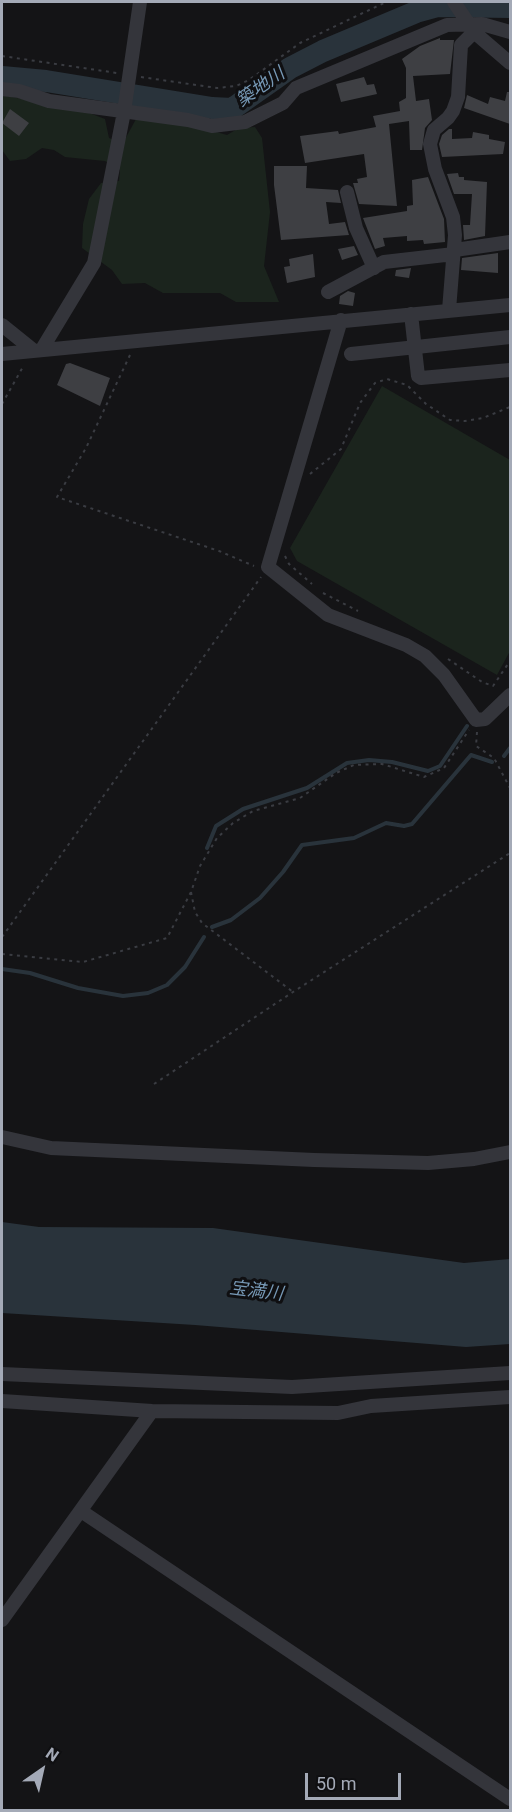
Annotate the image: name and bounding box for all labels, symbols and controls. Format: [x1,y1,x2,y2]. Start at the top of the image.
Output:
water label: 築地川 [233,64,289,112]
water label: 宝満川 [228,1278,284,1306]
north arrow [12,1740,72,1800]
text: N [42,1744,62,1766]
scale bar [308,1761,404,1799]
text: 50 m [316,1773,356,1794]

